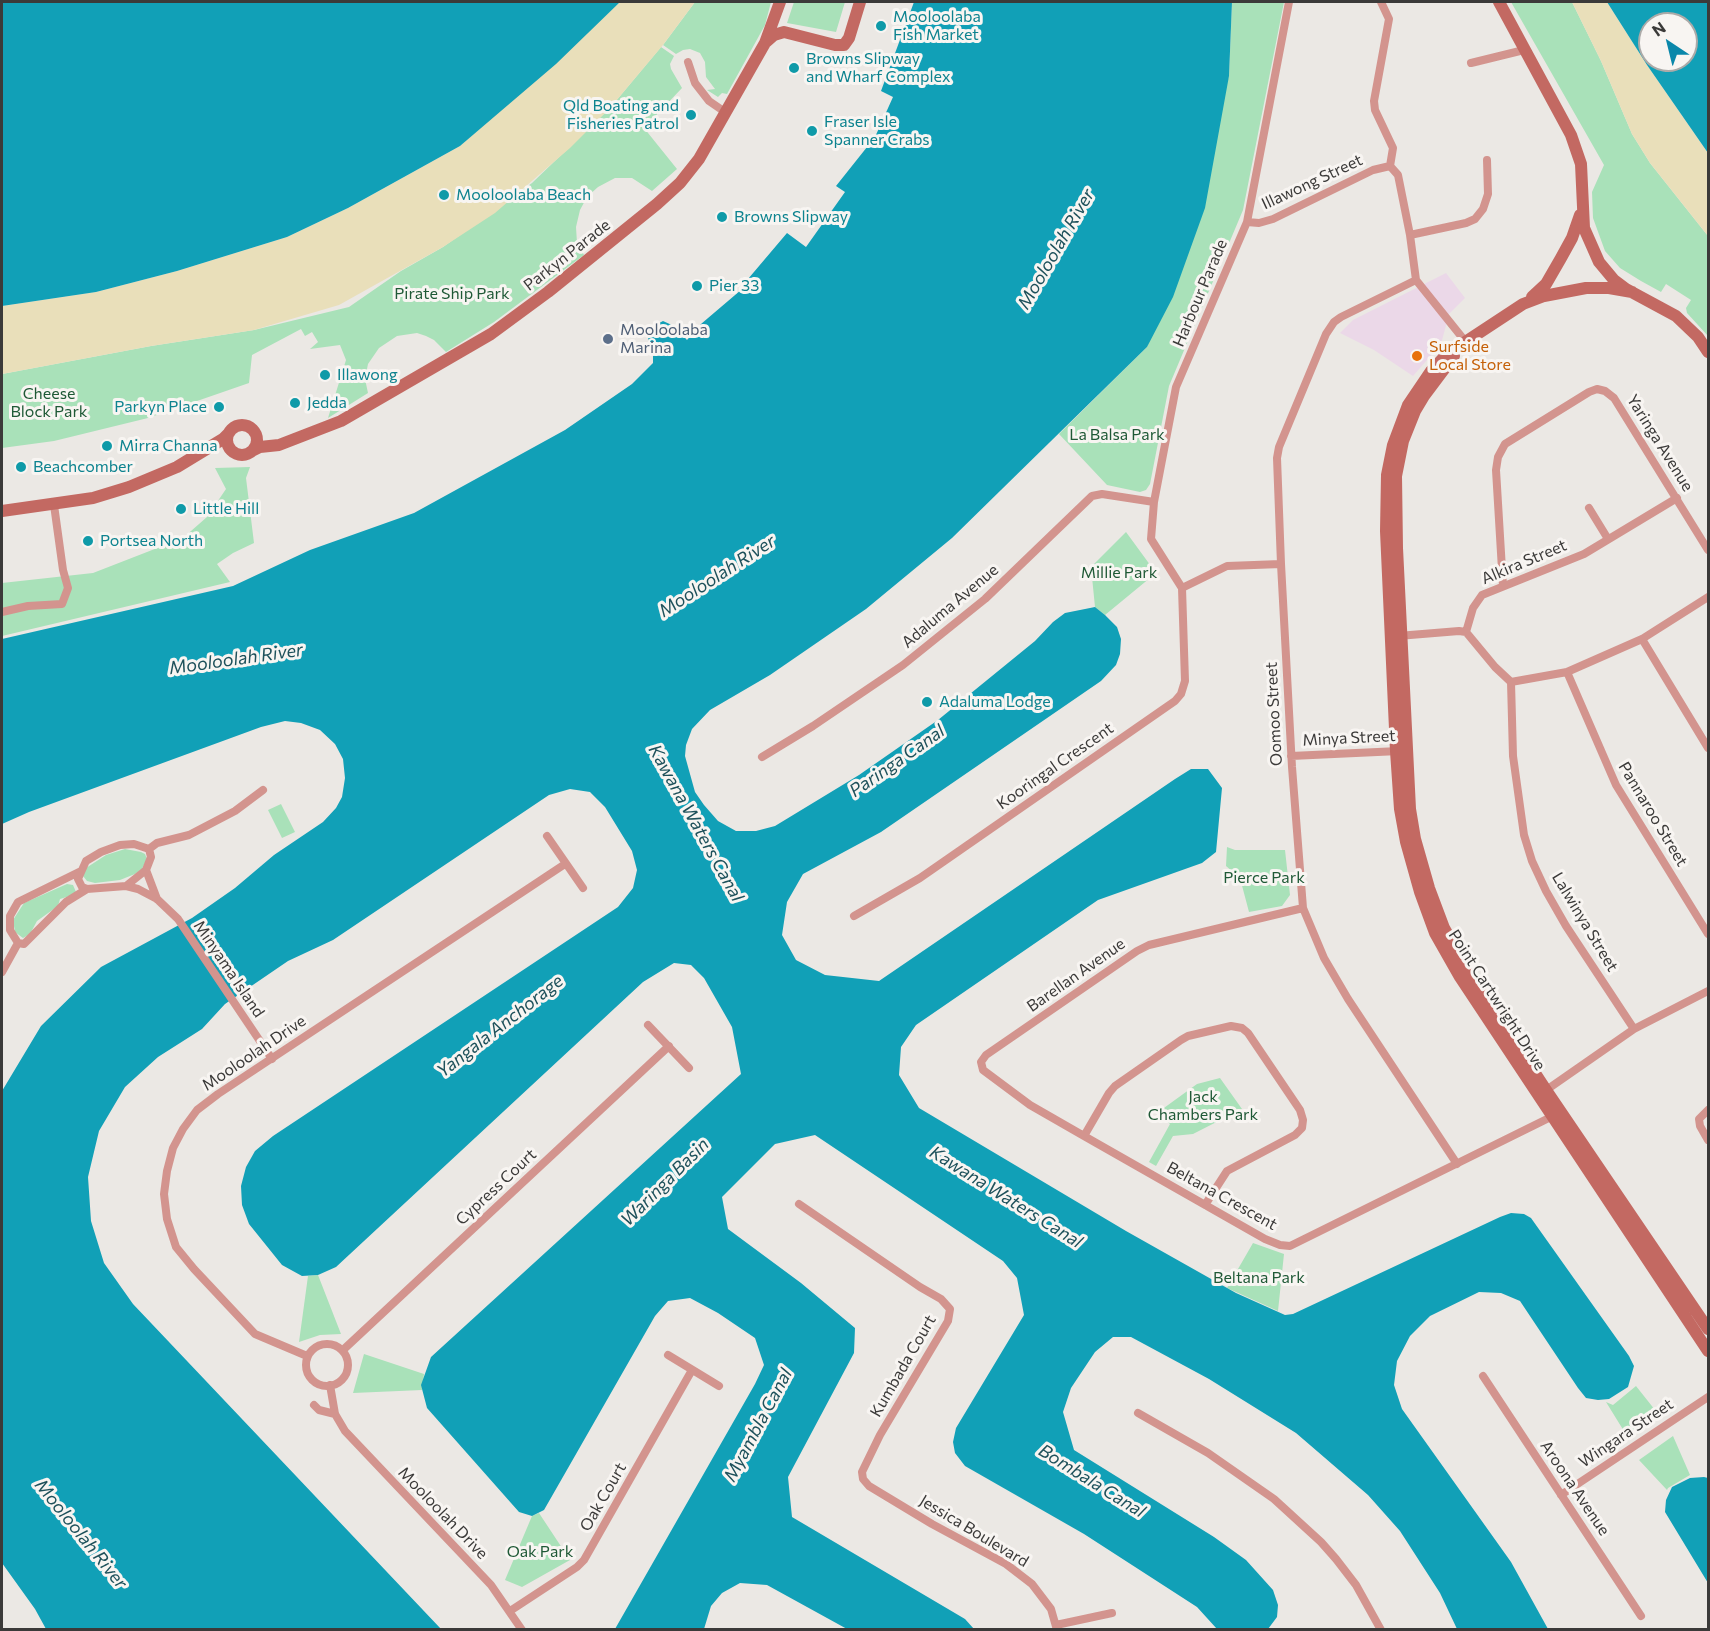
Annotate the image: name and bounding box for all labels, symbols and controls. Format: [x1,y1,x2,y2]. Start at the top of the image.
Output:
place label: Mooloolaba Fish Market [893,7,981,45]
north arrow [1638,12,1698,72]
text: N [1648,17,1669,40]
marker: Mooloolaba Fish Market [874,19,888,33]
place label: Browns Slipway and Wharf Complex [806,49,950,87]
marker: Browns Slipway and Wharf Complex [787,61,801,75]
place label: Qld Boating and Fisheries Patrol [563,96,679,134]
marker: Qld Boating and Fisheries Patrol [684,108,698,122]
place label: Fraser Isle Spanner Crabs [824,112,930,150]
marker: Fraser Isle Spanner Crabs [805,124,819,138]
street label: Illawong Street [1259,150,1365,214]
place label: Mooloolaba Beach [456,185,591,205]
water label: Mooloolah River [1013,185,1099,313]
marker: Mooloolaba Beach [437,188,451,202]
place label: Browns Slipway [734,207,848,227]
marker: Browns Slipway [715,210,729,224]
street label: Parkyn Parade [520,215,614,295]
street label: Harbour Parade [1169,236,1231,350]
place label: Pier 33 [709,276,759,296]
marker: Pier 33 [690,279,704,293]
park label: Pirate Ship Park [394,284,510,304]
place label: Mooloolaba Marina [620,320,708,358]
marker: Mooloolaba Marina [601,332,615,346]
place label: Surfside Local Store [1429,337,1511,375]
marker: Surfside Local Store [1410,349,1424,363]
place label: Illawong [337,365,398,385]
marker: Illawong [318,368,332,382]
park label: Cheese Block Park [10,384,88,422]
street label: Yaringa Avenue [1623,391,1697,495]
place label: Jedda [307,393,347,413]
marker: Jedda [288,396,302,410]
place label: Parkyn Place [114,397,207,417]
marker: Parkyn Place [212,400,226,414]
park label: La Balsa Park [1069,425,1165,445]
place label: Mirra Channa [119,436,218,456]
marker: Mirra Channa [100,439,114,453]
place label: Beachcomber [33,457,133,477]
marker: Beachcomber [14,460,28,474]
place label: Little Hill [193,499,259,519]
marker: Little Hill [174,502,188,516]
water label: Mooloolah River [655,530,779,622]
place label: Portsea North [100,531,203,551]
marker: Portsea North [81,534,95,548]
street label: Alkira Street [1478,535,1570,589]
street label: Adaluma Avenue [898,560,1002,652]
park label: Millie Park [1081,563,1157,583]
water label: Mooloolah River [168,639,304,679]
street label: Oomoo Street [1262,662,1286,766]
place label: Adaluma Lodge [939,692,1051,712]
marker: Adaluma Lodge [920,695,934,709]
street label: Kooringal Crescent [993,719,1117,813]
water label: Paringa Canal [845,720,949,802]
street label: Minya Street [1302,726,1396,750]
water label: Kawana Waters Canal [644,741,748,905]
street label: Pannaroo Street [1614,758,1692,870]
park label: Pierce Park [1223,868,1305,888]
street label: Lalwinya Street [1548,869,1622,975]
street label: Minyama Island [189,917,269,1021]
street label: Point Cartwright Drive [1444,926,1550,1074]
street label: Barellan Avenue [1023,934,1129,1016]
water label: Yangala Anchorage [433,970,567,1082]
street label: Mooloolah Drive [199,1011,309,1095]
park label: Jack Chambers Park [1148,1087,1258,1125]
water label: Waringa Basin [616,1133,714,1231]
water label: Kawana Waters Canal [926,1141,1086,1253]
street label: Cypress Court [452,1145,540,1229]
street label: Beltana Crescent [1163,1158,1281,1234]
park label: Beltana Park [1213,1268,1305,1288]
street label: Kumbada Court [866,1312,940,1420]
water label: Myambla Canal [719,1365,797,1485]
street label: Wingara Street [1575,1394,1677,1472]
street label: Aroona Avenue [1536,1437,1614,1539]
water label: Bombala Canal [1035,1440,1149,1522]
street label: Oak Court [576,1459,630,1535]
street label: Mooloolah Drive [394,1463,492,1563]
water label: Mooloolah River [30,1475,132,1593]
street label: Jessica Boulevard [916,1491,1032,1571]
park label: Oak Park [507,1542,573,1562]

